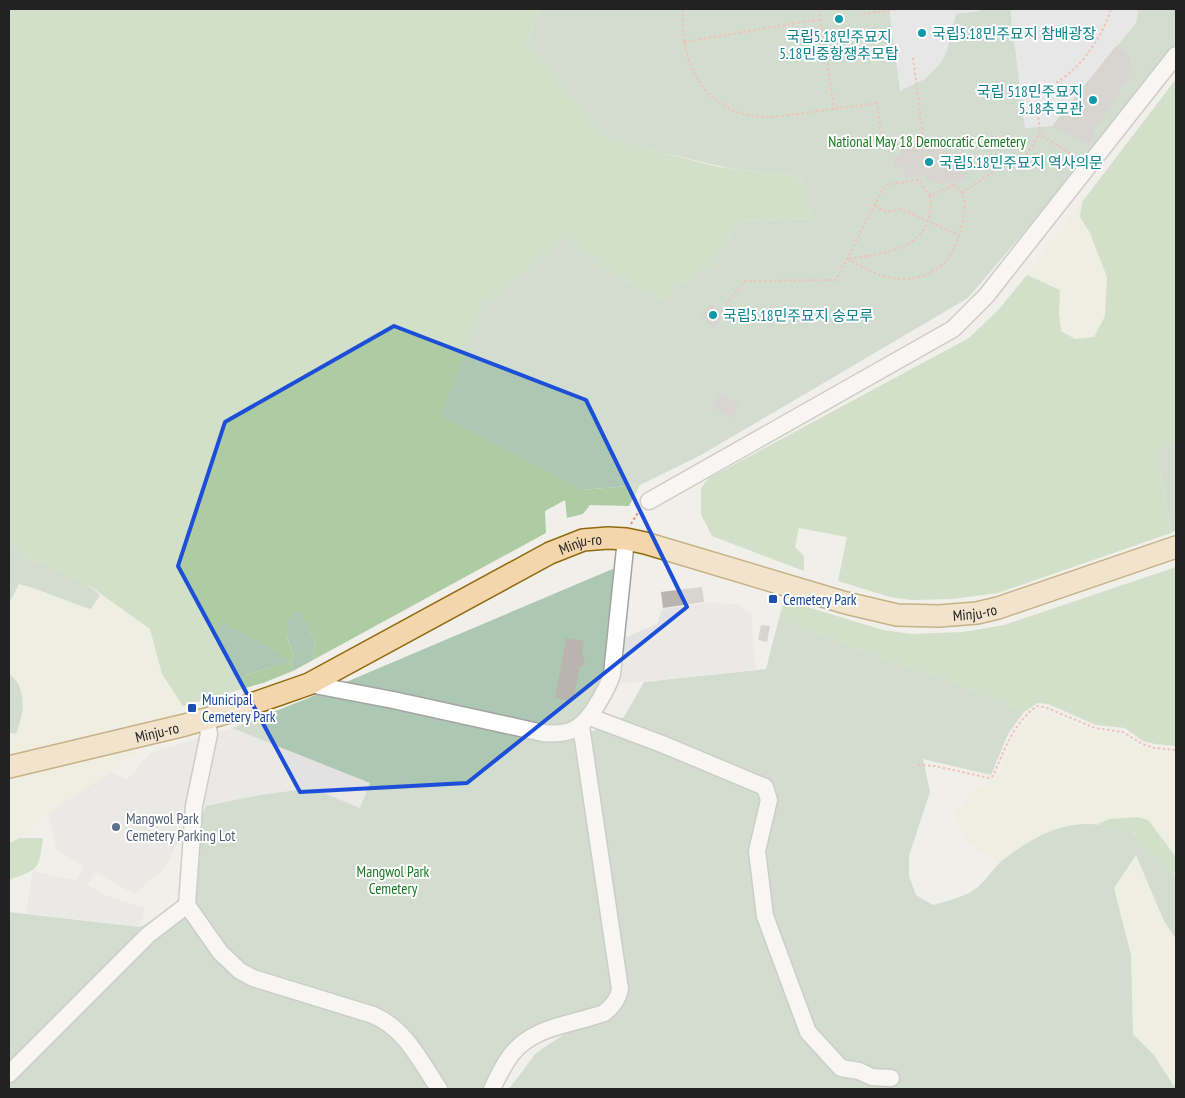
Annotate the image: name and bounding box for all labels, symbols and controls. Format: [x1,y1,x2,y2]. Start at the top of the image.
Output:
marker: 국립5.18민주묘지 5.18민중항쟁추모탑 [833,13,845,25]
place label: 국립5.18민주묘지 참배광장 [932,24,1096,43]
place label: 국립5.18민주묘지 5.18민중항쟁추모탑 [779,27,899,63]
marker: 국립5.18민주묘지 참배광장 [916,27,928,39]
place label: 국립 518민주묘지 5.18추모관 [977,82,1083,118]
marker: 국립 518민주묘지 5.18추모관 [1087,94,1099,106]
park label: National May 18 Democratic Cemetery [828,132,1026,151]
place label: 국립5.18민주묘지 역사의문 [939,153,1103,172]
marker: 국립5.18민주묘지 역사의문 [923,156,935,168]
place label: 국립5.18민주묘지 숭모루 [723,306,873,325]
marker: 국립5.18민주묘지 숭모루 [707,309,719,321]
street label: Minju-ro [556,529,602,558]
place label: Cemetery Park [783,590,857,609]
marker: Cemetery Park [767,593,779,605]
street label: Minju-ro [952,599,999,624]
place label: Municipal Cemetery Park [202,690,276,726]
marker: Municipal Cemetery Park [186,702,198,714]
street label: Minju-ro [133,717,181,746]
place label: Mangwol Park Cemetery Parking Lot [126,809,235,845]
marker: Mangwol Park Cemetery Parking Lot [110,821,122,833]
park label: Mangwol Park Cemetery [357,862,430,898]

